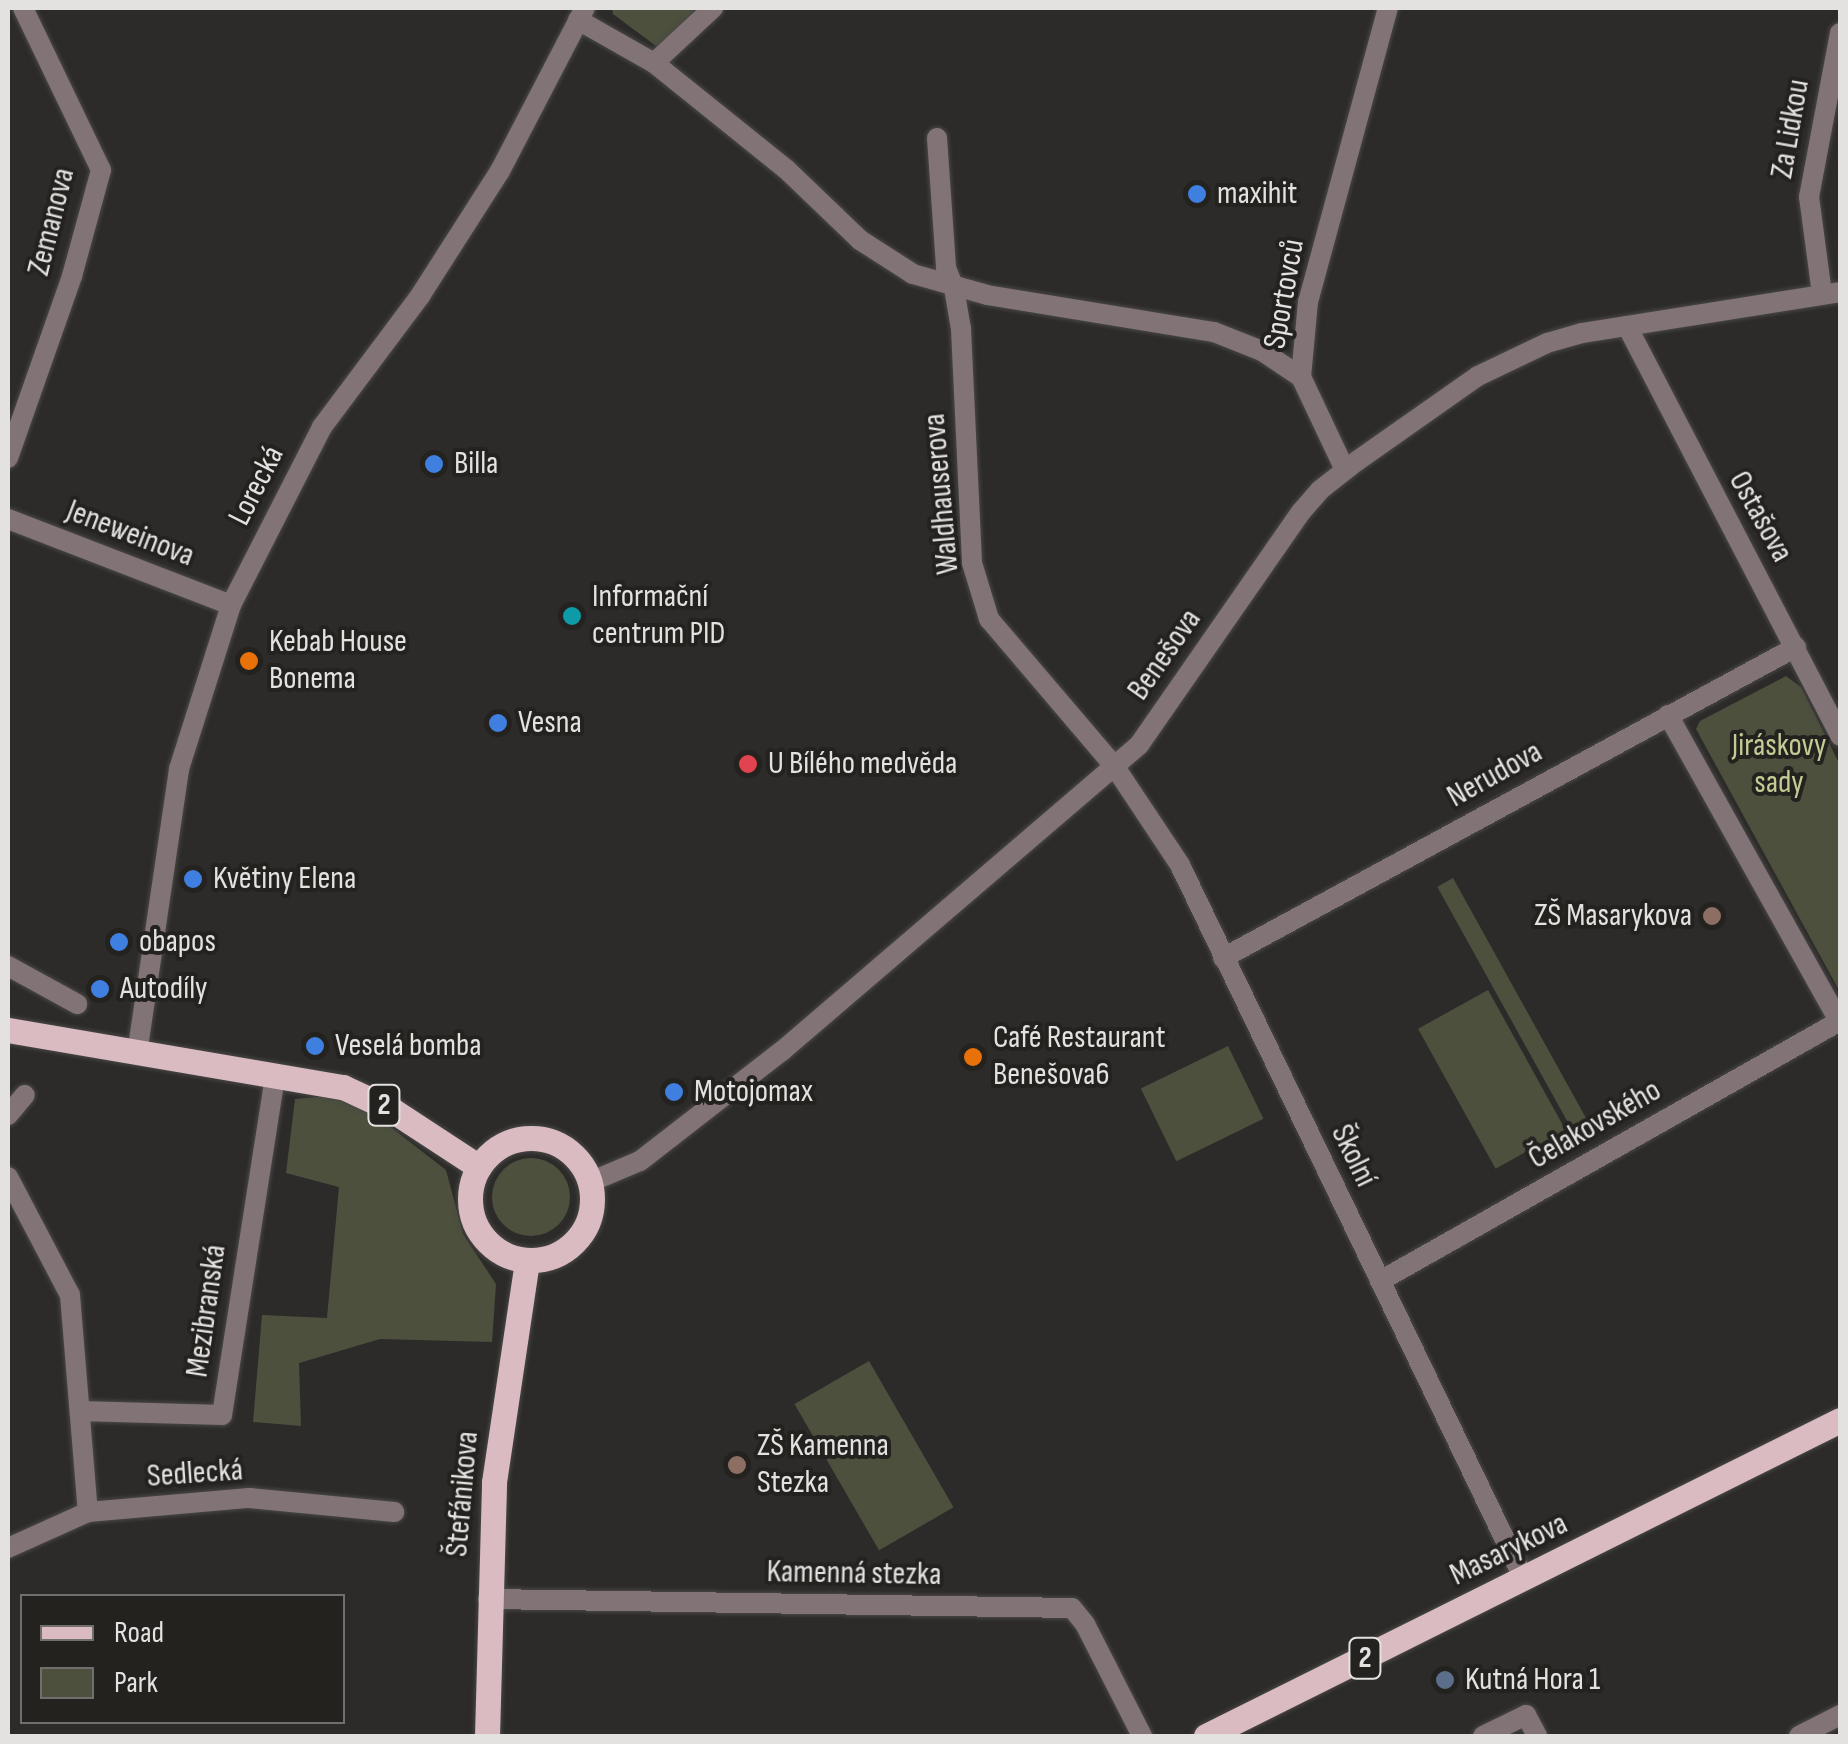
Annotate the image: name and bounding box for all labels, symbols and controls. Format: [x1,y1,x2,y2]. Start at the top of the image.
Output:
street label: Za Lidkou [1763,77,1819,181]
street label: Zemanova [20,164,84,280]
place label: maxihit [1217,175,1297,213]
marker: maxihit [1186,183,1208,205]
street label: Sportovců [1256,236,1314,352]
street label: Waldhauserova [916,412,968,576]
street label: Lorecká [221,440,293,532]
place label: Billa [454,445,498,483]
marker: Billa [423,453,445,475]
street label: Ostašova [1719,465,1801,569]
street label: Jeneweinova [61,492,199,576]
place label: Informační centrum PID [592,579,725,654]
street label: Benešova [1120,602,1210,708]
marker: Informační centrum PID [561,605,583,627]
place label: Kebab House Bonema [269,624,407,699]
marker: Kebab House Bonema [238,650,260,672]
place label: Vesna [518,704,582,742]
marker: Vesna [487,712,509,734]
park label: Jiráskovy sady [1732,728,1826,803]
street label: Nerudova [1441,733,1549,817]
place label: U Bílého medvěda [768,745,957,783]
marker: U Bílého medvěda [737,753,759,775]
place label: Květiny Elena [213,860,356,898]
marker: Květiny Elena [182,868,204,890]
place label: ZŠ Masarykova [1534,897,1692,935]
marker: ZŠ Masarykova [1701,905,1723,927]
place label: obapos [139,923,216,961]
marker: obapos [108,931,130,953]
place label: Autodíly [120,970,207,1008]
marker: Autodíly [89,978,111,1000]
place label: Café Restaurant Benešova6 [993,1020,1166,1095]
place label: Veselá bomba [335,1027,482,1065]
marker: Veselá bomba [304,1035,326,1057]
marker: Café Restaurant Benešova6 [962,1046,984,1068]
street label: Čelakovského [1522,1072,1668,1178]
place label: Motojomax [694,1073,813,1111]
road number: 2 [366,1080,402,1130]
marker: Motojomax [663,1081,685,1103]
street label: Školní [1322,1119,1384,1193]
street label: Mezibranská [179,1242,235,1380]
place label: ZŠ Kamenna Stezka [757,1428,889,1503]
street label: Štefánikova [438,1430,488,1558]
street label: Sedlecká [146,1451,244,1497]
marker: ZŠ Kamenna Stezka [726,1454,748,1476]
street label: Masarykova [1444,1505,1574,1595]
street label: Kamenná stezka [766,1553,942,1595]
legend [20,1594,345,1724]
text: Road [114,1615,164,1651]
road number: 2 [1348,1633,1382,1683]
place label: Kutná Hora 1 [1465,1661,1600,1699]
text: Park [114,1665,158,1701]
marker: Kutná Hora 1 [1434,1669,1456,1691]

